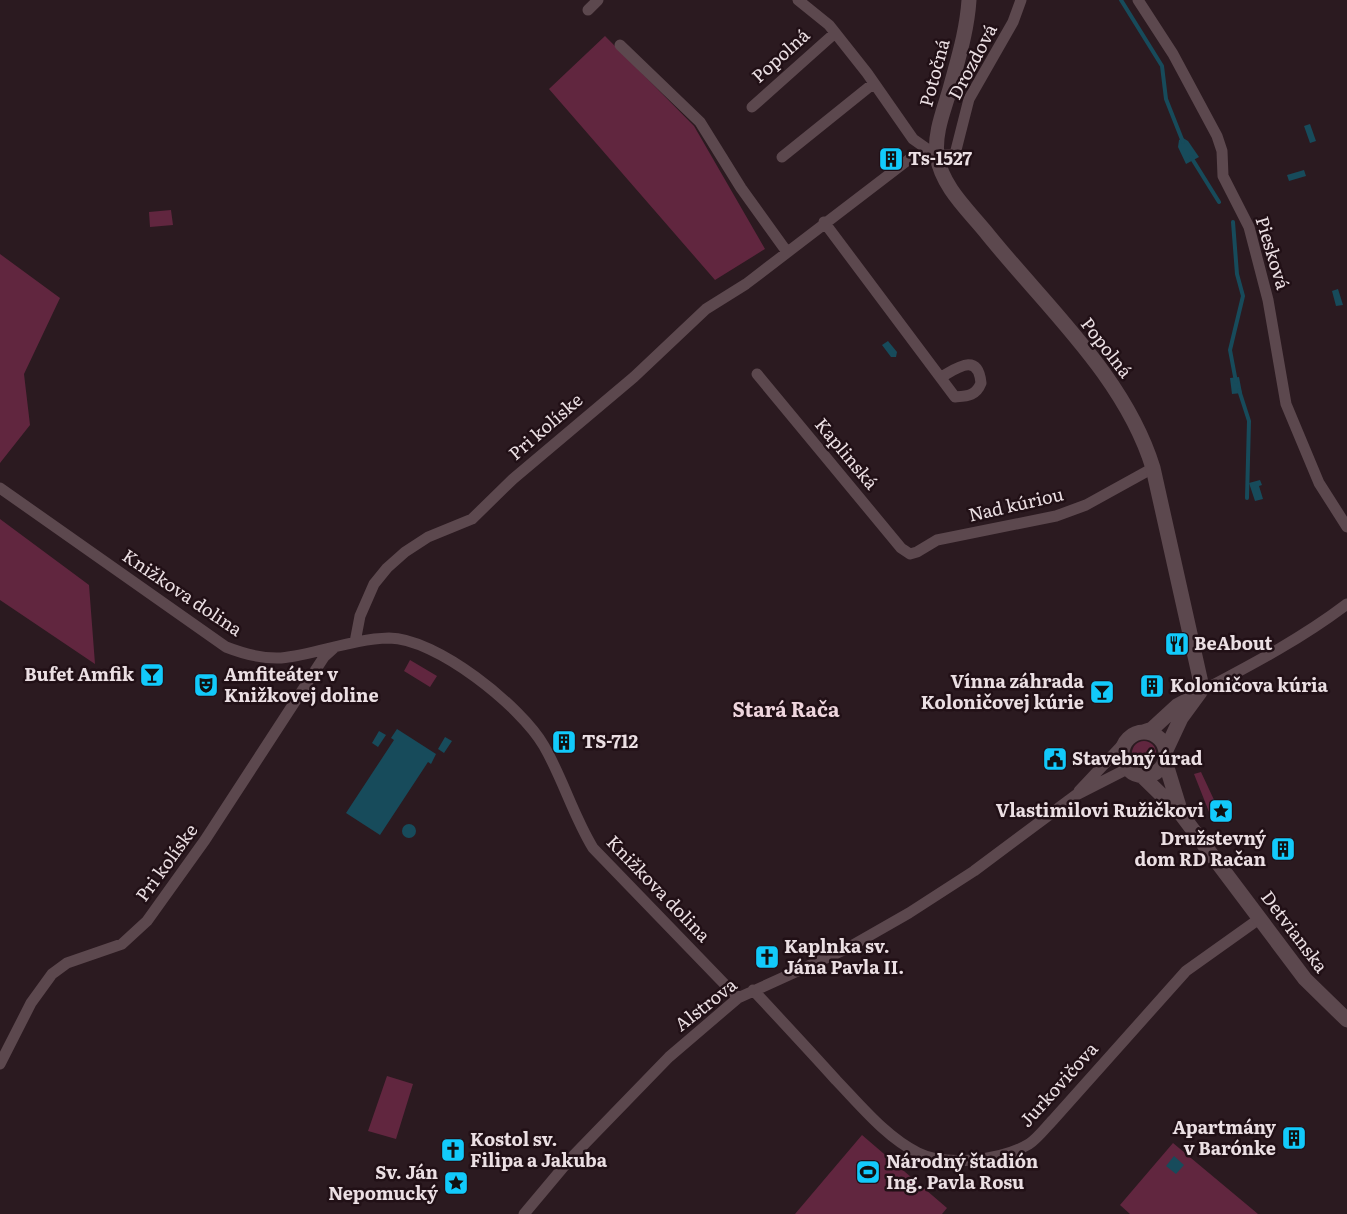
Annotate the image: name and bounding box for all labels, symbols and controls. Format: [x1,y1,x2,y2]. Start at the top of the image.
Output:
street label: Drozdová [940,18,1003,104]
street label: Popolná [745,21,815,88]
street label: Potočná [912,35,956,110]
place label: Ts-1527 [908,144,972,171]
building icon: Ts-1527 [878,146,904,172]
street label: Piesková [1250,213,1297,293]
street label: Popolná [1075,311,1140,383]
street label: Pri kolíske [502,386,588,466]
street label: Kaplinská [809,411,885,495]
street label: Nad kúriou [965,479,1066,528]
street label: Knižkova dolina [117,541,249,642]
place label: BeAbout [1194,629,1273,656]
restaurant icon: BeAbout [1164,631,1190,657]
place label: Bufet Amfik [24,660,135,687]
place label: Amfiteáter v Knižkovej doline [224,660,379,708]
bar icon: Bufet Amfik [139,662,165,688]
place label: Vínna záhrada Koloničovej kúrie [921,667,1085,715]
place label: Koloničova kúria [1170,671,1328,698]
theatre icon: Amfiteáter v Knižkovej doline [193,672,219,698]
building icon: Koloničova kúria [1139,673,1165,699]
bar icon: Vínna záhrada Koloničovej kúrie [1089,679,1115,705]
district label: Stará Rača [732,693,840,723]
place label: TS-712 [582,727,639,754]
building icon: TS-712 [551,729,577,755]
place label: Stavebný úrad [1072,744,1203,771]
public building icon: Stavebný úrad [1042,746,1068,772]
place label: Vlastimilovi Ružičkovi [996,796,1204,823]
place icon: Vlastimilovi Ružičkovi [1208,798,1234,824]
street label: Pri kolíske [128,818,203,907]
place label: Družstevný dom RD Račan [1135,824,1266,872]
street label: Knižkova dolina [601,828,718,948]
building icon: Družstevný dom RD Račan [1270,836,1296,862]
street label: Detvianska [1255,884,1335,978]
place label: Kaplnka sv. Jána Pavla II. [784,932,904,980]
church icon: Kaplnka sv. Jána Pavla II. [754,944,780,970]
street label: Alstrova [668,971,742,1037]
street label: Jurkovičova [1012,1035,1104,1132]
place label: Apartmány v Barónke [1172,1113,1276,1161]
place label: Kostol sv. Filipa a Jakuba [470,1125,608,1173]
building icon: Apartmány v Barónke [1281,1125,1307,1151]
church icon: Kostol sv. Filipa a Jakuba [440,1137,466,1163]
place label: Národný štadión Ing. Pavla Rosu [886,1147,1039,1195]
place label: Sv. Ján Nepomucký [328,1158,438,1206]
sports icon: Národný štadión Ing. Pavla Rosu [855,1159,881,1185]
place icon: Sv. Ján Nepomucký [443,1170,469,1196]

